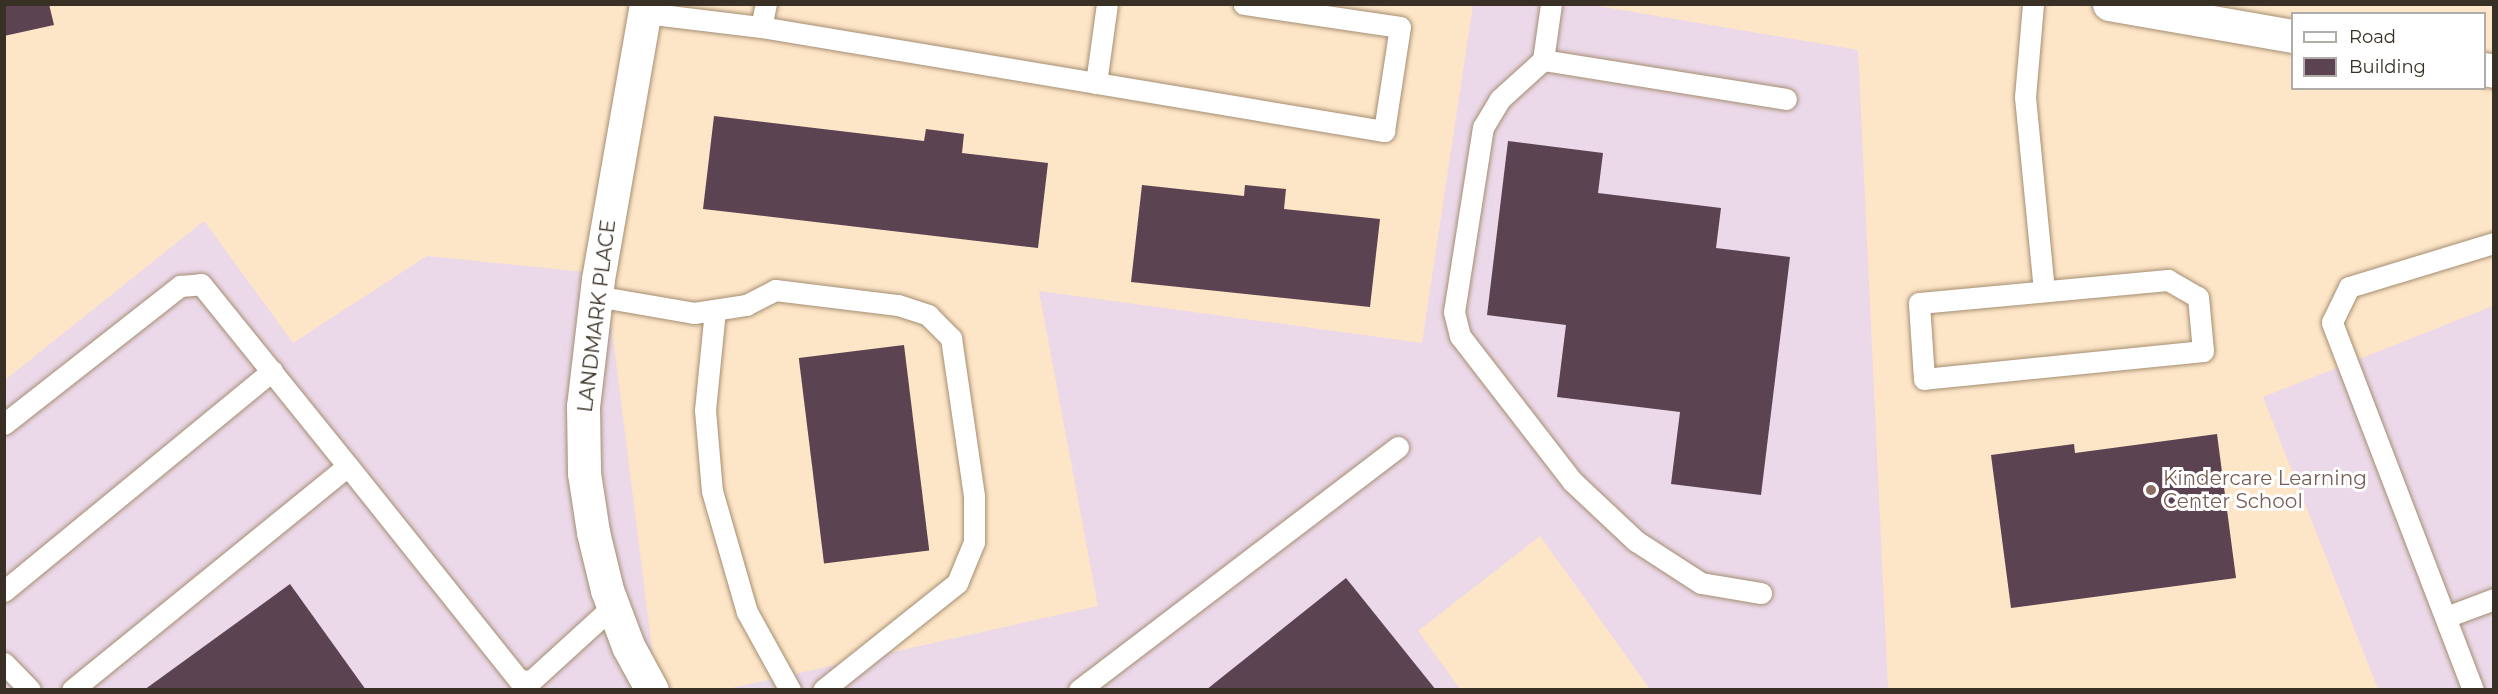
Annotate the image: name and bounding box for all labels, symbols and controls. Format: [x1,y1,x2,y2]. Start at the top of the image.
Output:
legend [2291,12,2486,90]
text: Road [2349,26,2396,48]
text: Building [2349,56,2426,78]
street label: LANDMARK PLACE [573,218,621,414]
place label: Kindercare Learning Center School [2163,466,2367,513]
marker: Kindercare Learning Center School [2144,483,2158,497]

